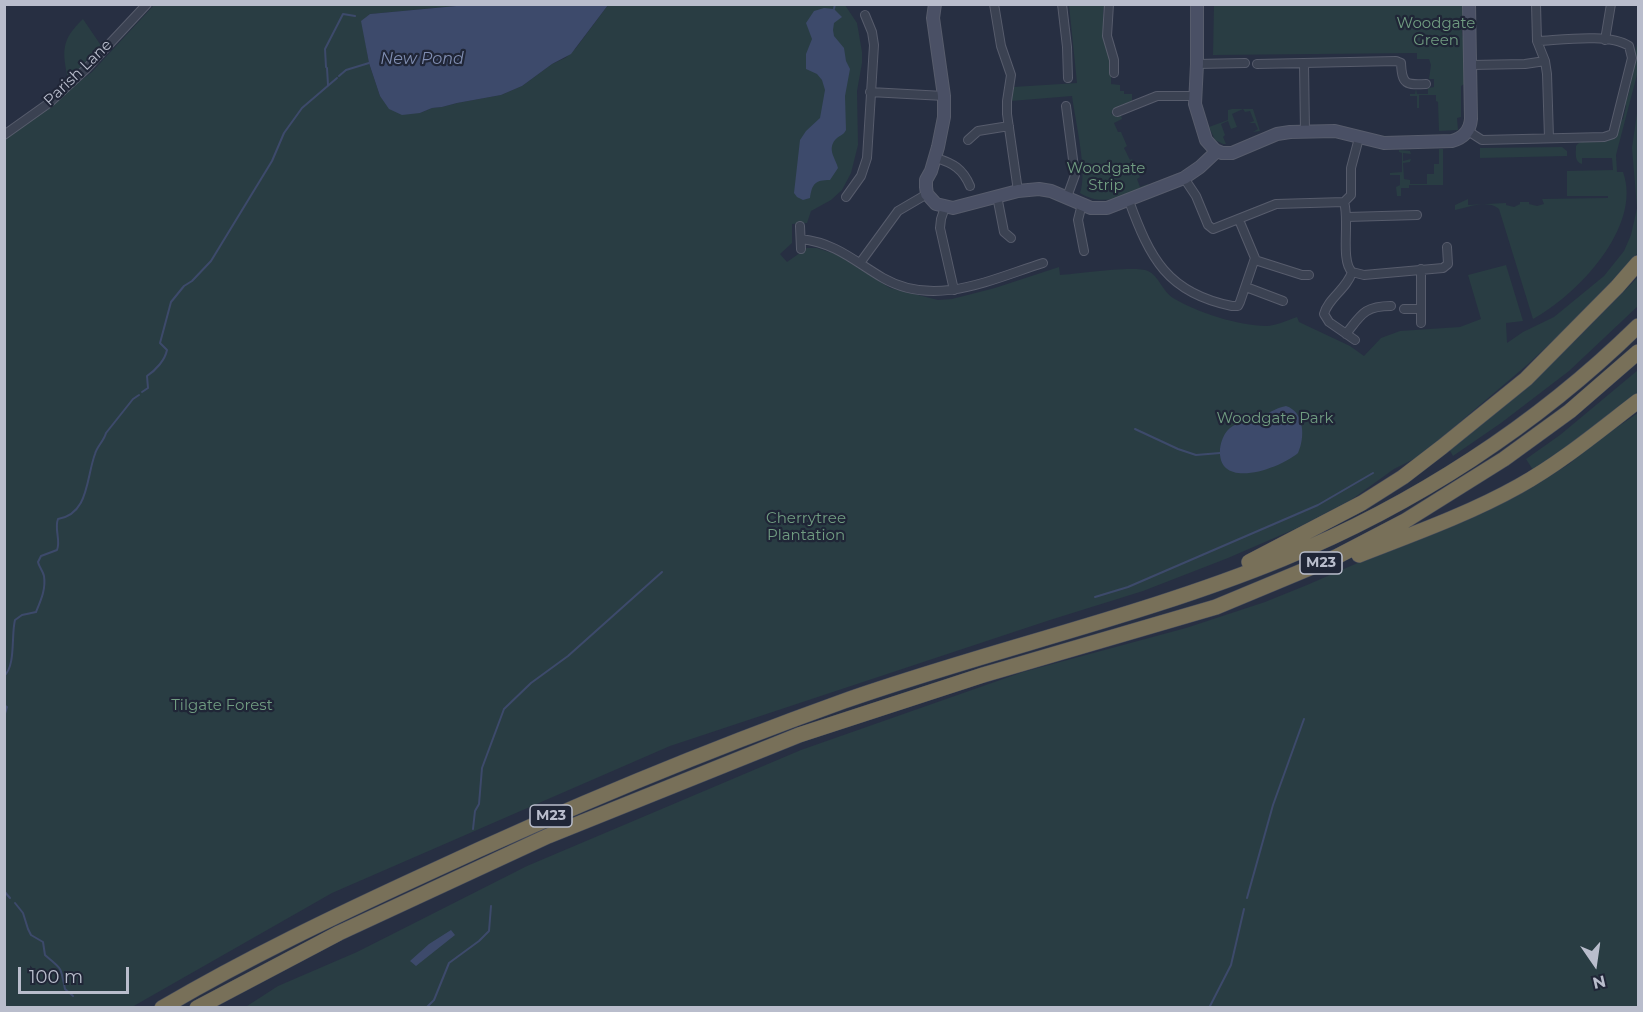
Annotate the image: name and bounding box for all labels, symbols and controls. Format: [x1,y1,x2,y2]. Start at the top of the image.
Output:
park label: Woodgate Green [1397,15,1475,50]
street label: Parish Lane [40,36,116,110]
water label: New Pond [380,49,464,69]
park label: Woodgate Strip [1067,160,1145,195]
park label: Woodgate Park [1216,410,1334,428]
park label: Cherrytree Plantation [766,510,846,545]
road number: M23 [1300,552,1342,574]
park label: Tilgate Forest [171,697,273,715]
road number: M23 [530,805,572,827]
north arrow [1565,934,1625,994]
scale bar [21,955,132,993]
text: 100 m [29,966,83,988]
text: N [1591,971,1608,993]

